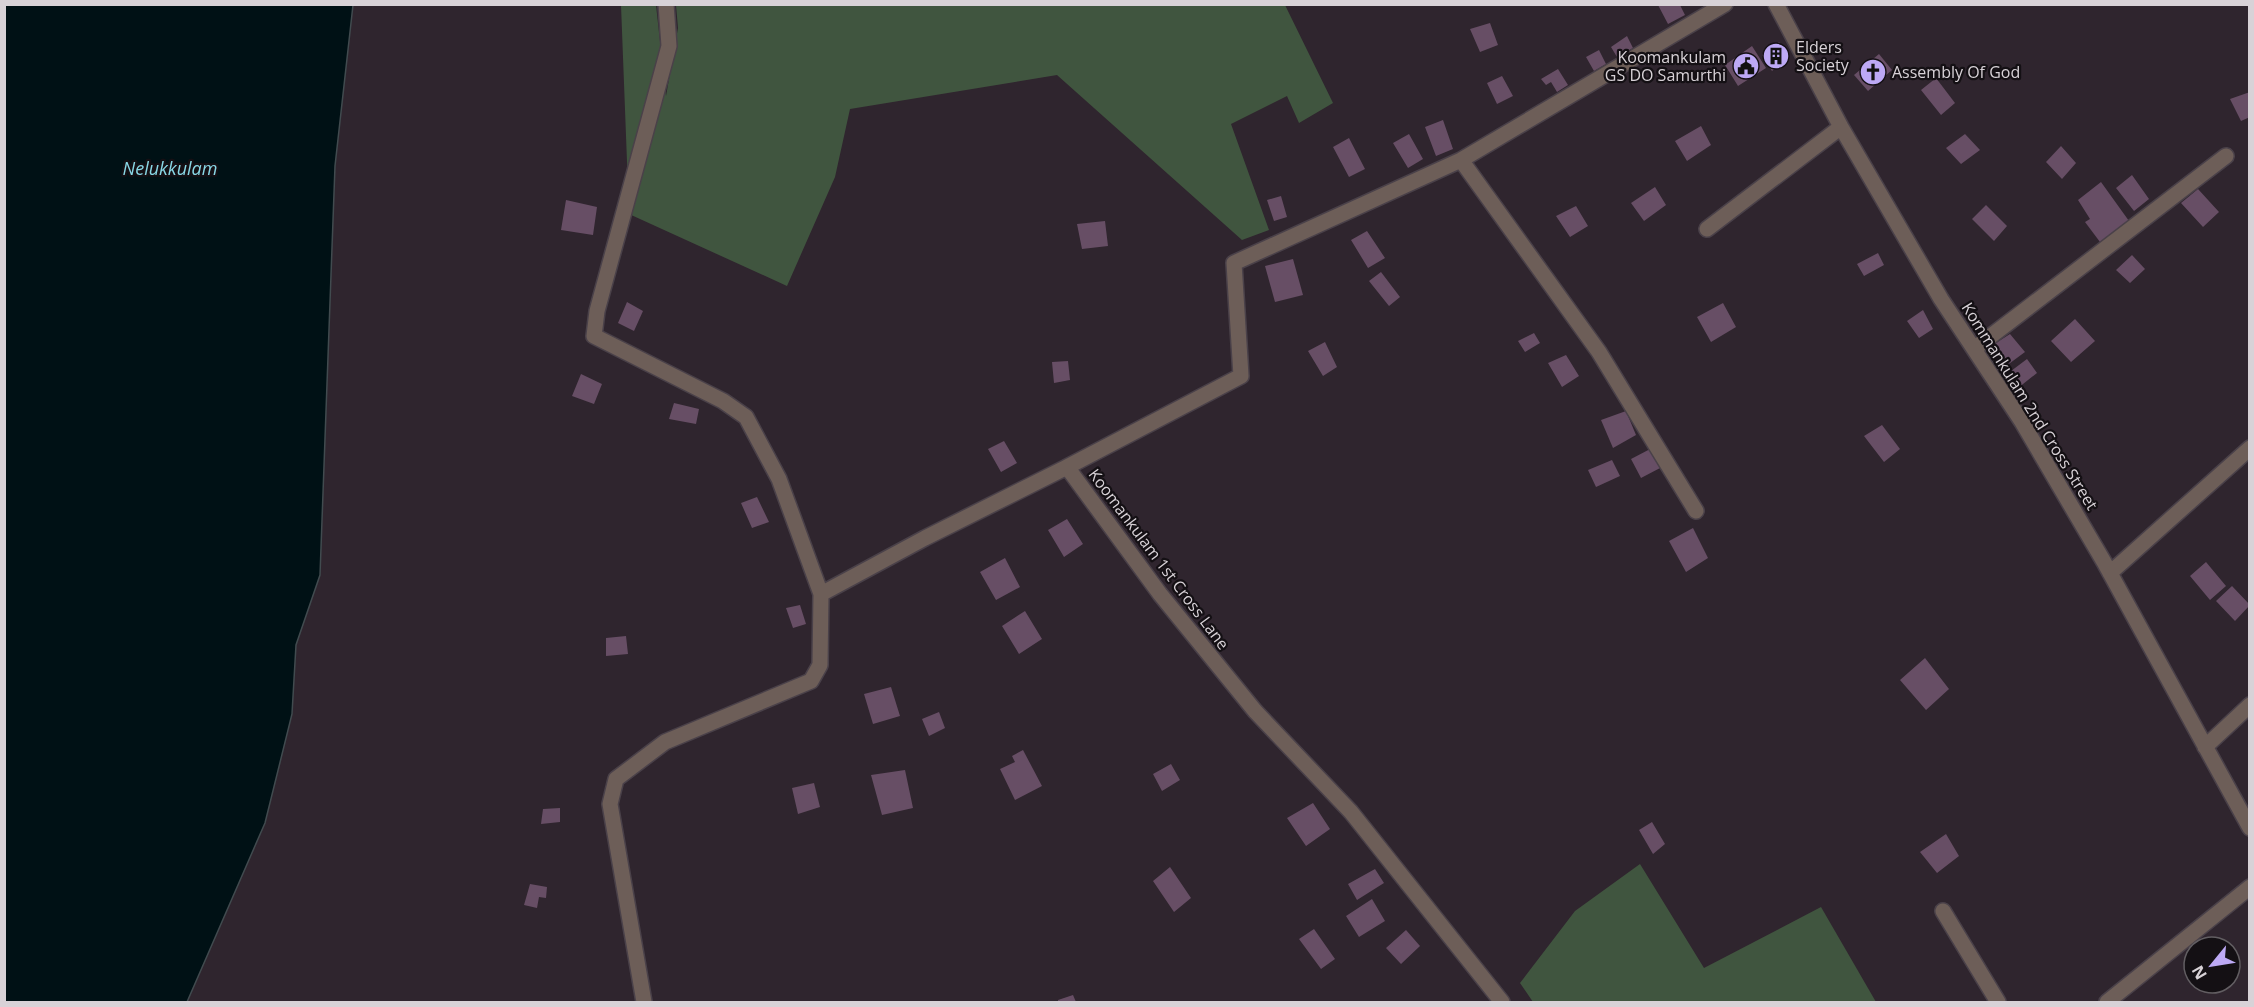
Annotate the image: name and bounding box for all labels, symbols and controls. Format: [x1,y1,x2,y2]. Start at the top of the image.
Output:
place label: Elders Society [1796,36,1850,76]
building icon: Elders Society [1761,41,1791,71]
place label: Koomankulam GS DO Samurthi [1605,46,1726,86]
public building icon: Koomankulam GS DO Samurthi [1731,51,1761,81]
church icon: Assembly Of God [1858,57,1888,87]
place label: Assembly Of God [1892,61,2020,83]
water label: Nelukkulam [123,156,217,180]
street label: Kommankulam 2nd Cross Street [1957,298,2103,514]
street label: Koomankulam 1st Cross Lane [1084,464,1234,654]
north arrow [2182,935,2242,995]
text: N [2186,961,2212,984]

